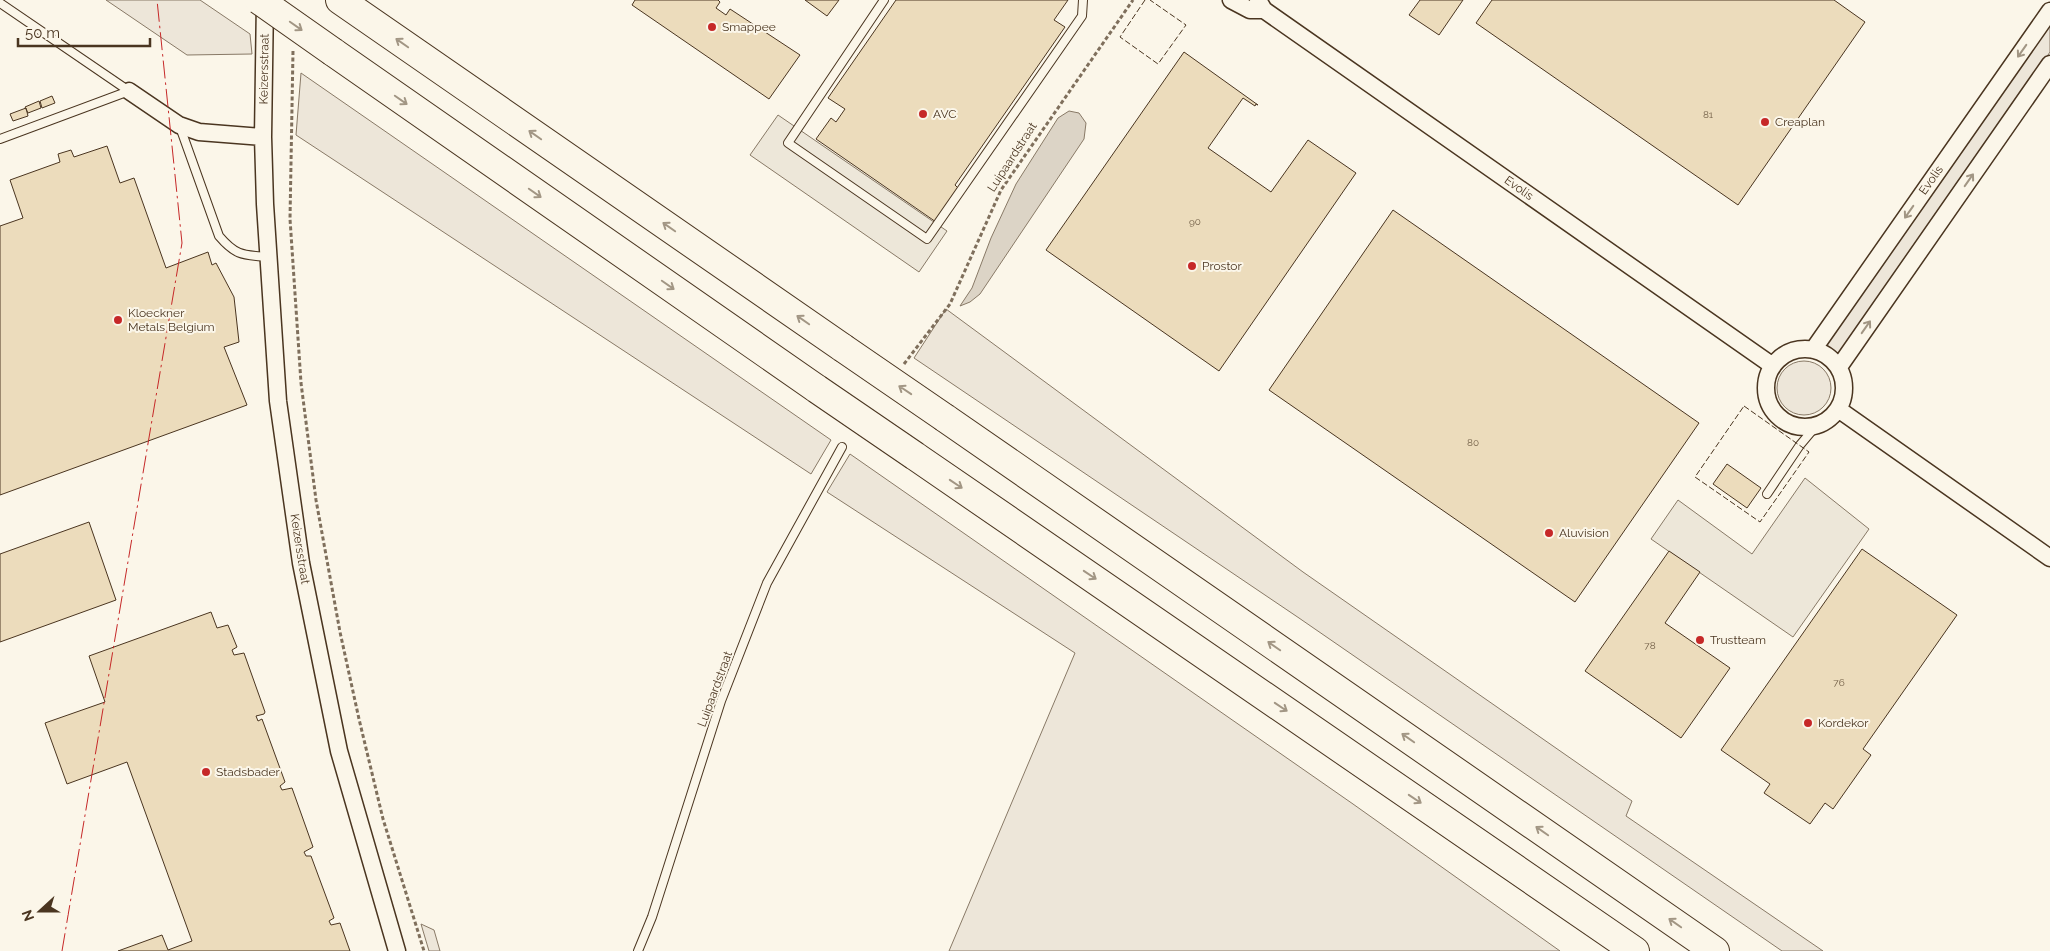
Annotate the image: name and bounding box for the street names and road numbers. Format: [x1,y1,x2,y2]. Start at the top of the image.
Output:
street label: Keizersstraat [256,33,272,105]
street label: Luipaardstraat [984,120,1040,194]
street label: Evolis [1916,163,1946,197]
street label: Evolis [1502,173,1536,203]
street label: Keizersstraat [288,513,312,585]
street label: Luipaardstraat [695,649,735,729]

